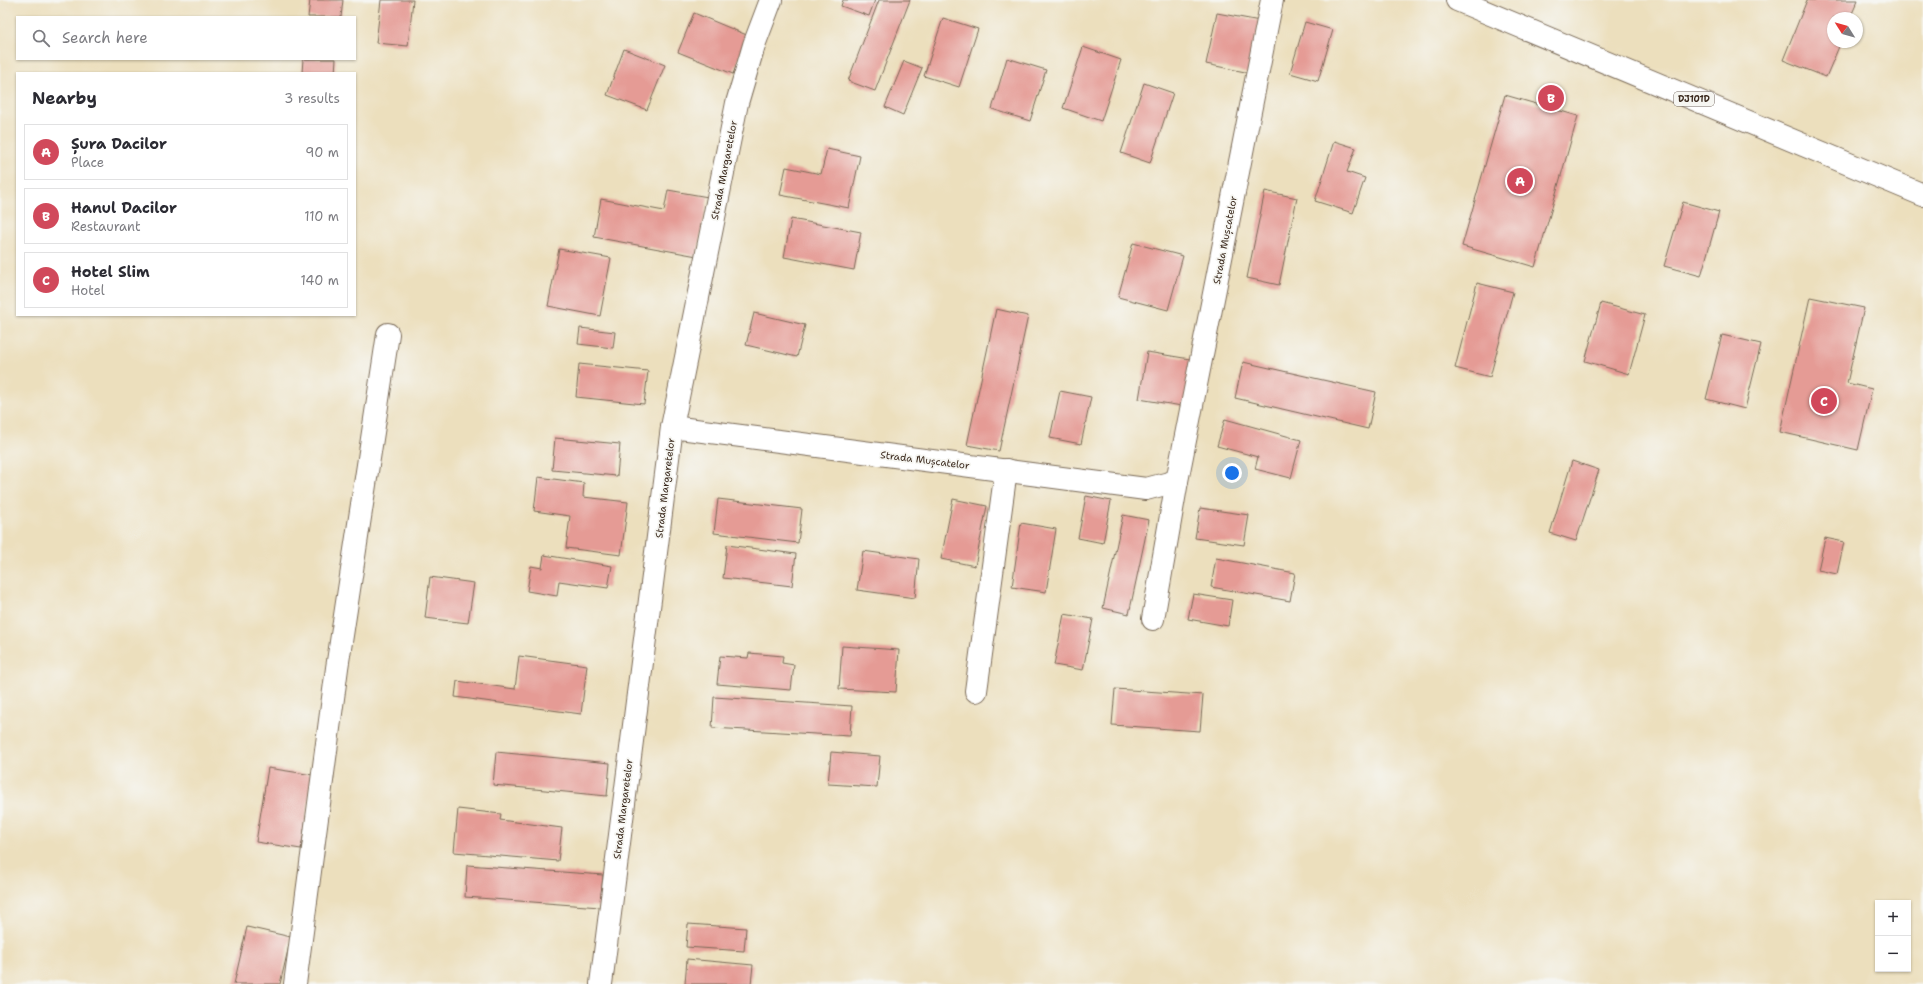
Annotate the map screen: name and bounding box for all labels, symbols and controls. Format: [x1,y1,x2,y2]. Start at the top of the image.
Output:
north arrow [1827,12,1863,48]
search box [16,16,356,60]
icon: search [30,27,52,49]
text: Search here [62,28,148,48]
pin: B [1538,83,1564,113]
text: Nearby [32,87,97,109]
text: 3 results [284,90,340,107]
road number: DJ101D [1674,92,1714,106]
street label: Strada Margaretelor [708,119,740,221]
text: Șura Dacilor [71,134,167,154]
text: A [41,144,51,161]
text: 90 m [305,144,339,161]
text: Place [71,154,104,171]
pin: A [1507,166,1533,196]
street label: Strada Mușcatelor [1210,194,1241,286]
text: Hanul Dacilor [71,198,177,218]
text: B [42,208,50,225]
text: 110 m [304,208,339,225]
text: Restaurant [71,218,141,235]
text: Hotel Slim [71,262,150,282]
text: C [42,272,50,289]
text: 140 m [300,272,339,289]
text: Hotel [71,282,105,299]
pin: C [1811,386,1837,416]
street label: Strada Margaretelor [652,437,678,539]
street label: Strada Mușcatelor [879,448,971,473]
your location [1222,463,1242,483]
street label: Strada Margaretelor [610,758,636,860]
map controls [1875,900,1911,972]
button: + [1875,900,1911,936]
button: − [1875,936,1911,972]

